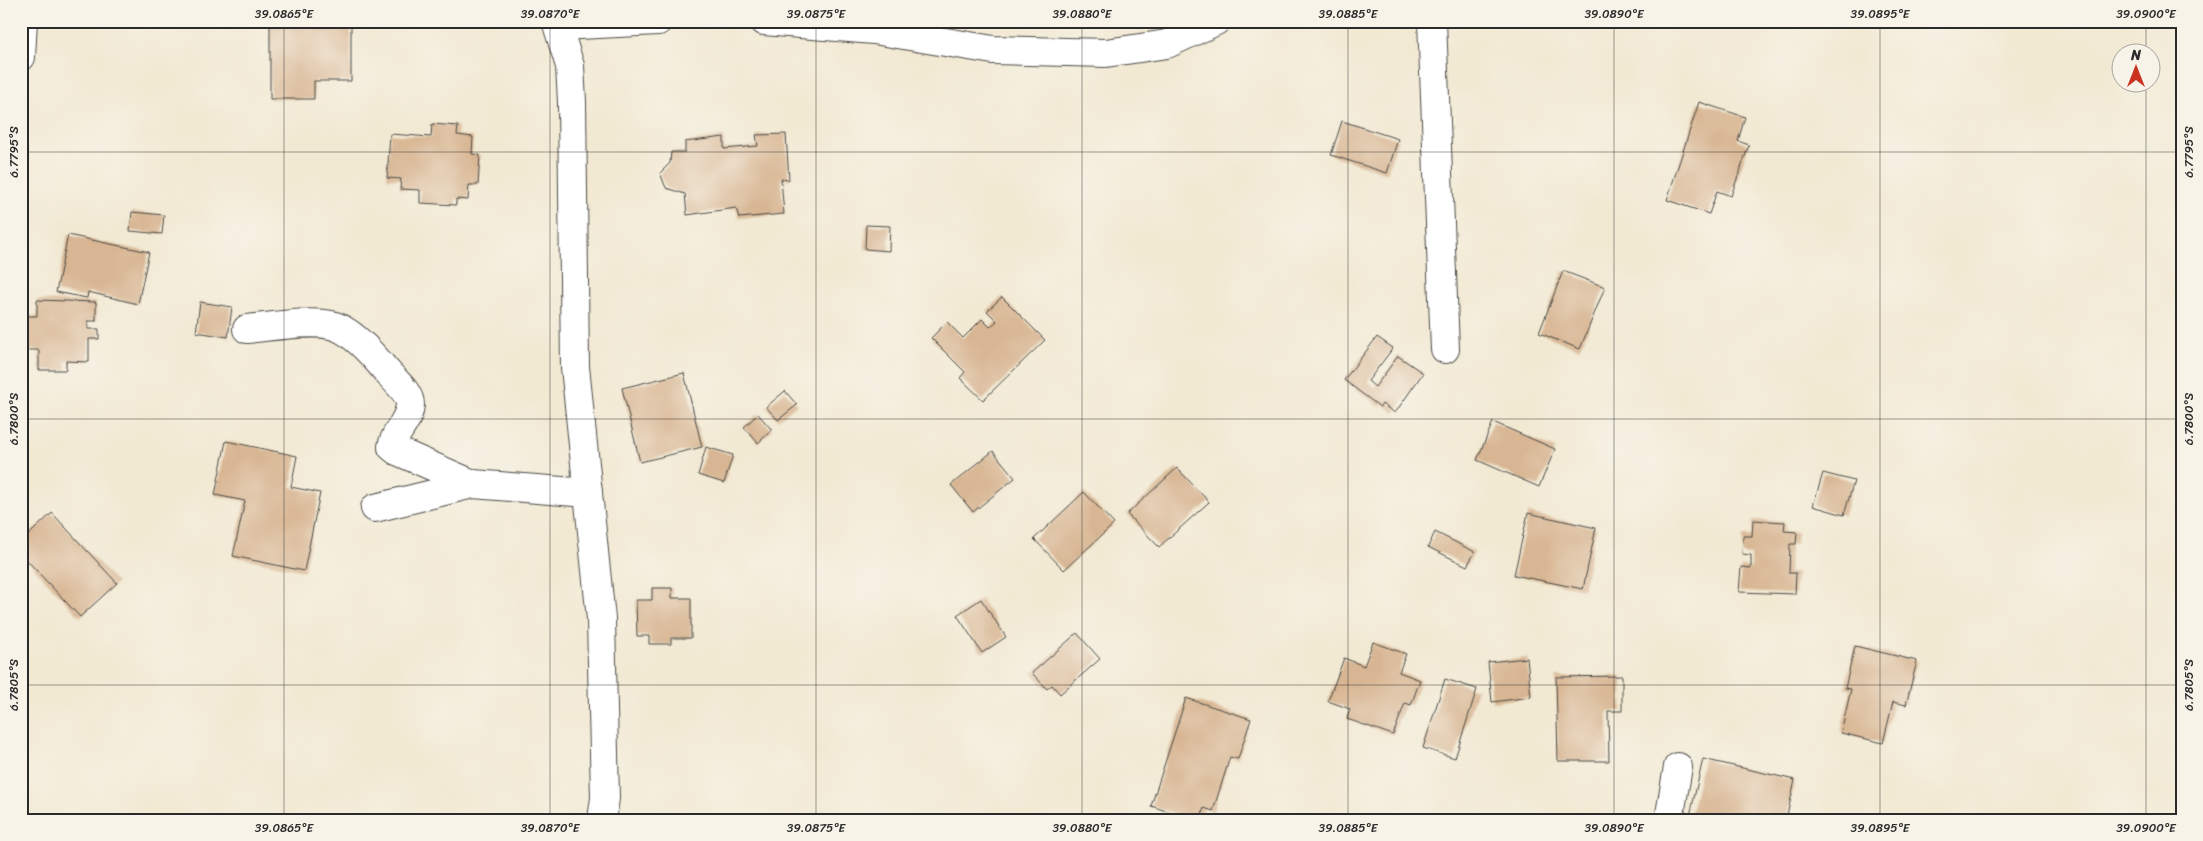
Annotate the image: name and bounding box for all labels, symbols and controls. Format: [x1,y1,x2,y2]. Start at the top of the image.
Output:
text: 39.0865°E [255,3,315,25]
text: 39.0870°E [521,3,581,25]
text: 39.0875°E [787,3,847,25]
text: 39.0880°E [1052,3,1113,25]
text: 39.0885°E [1319,3,1379,25]
text: 39.0890°E [1584,3,1645,25]
text: 39.0895°E [1851,3,1911,25]
text: 39.0900°E [2116,3,2177,25]
north arrow [2110,42,2160,92]
text: N [2130,43,2141,68]
text: 6.7795°S [3,126,25,178]
text: 6.7795°S [2178,126,2200,178]
text: 6.7800°S [3,392,25,445]
text: 6.7800°S [2178,392,2200,445]
text: 6.7805°S [3,658,25,711]
text: 6.7805°S [2178,658,2200,711]
text: 39.0865°E [255,817,315,839]
text: 39.0870°E [521,817,581,839]
text: 39.0875°E [787,817,847,839]
text: 39.0880°E [1052,817,1113,839]
text: 39.0885°E [1319,817,1379,839]
text: 39.0890°E [1584,817,1645,839]
text: 39.0895°E [1851,817,1911,839]
text: 39.0900°E [2116,817,2177,839]

